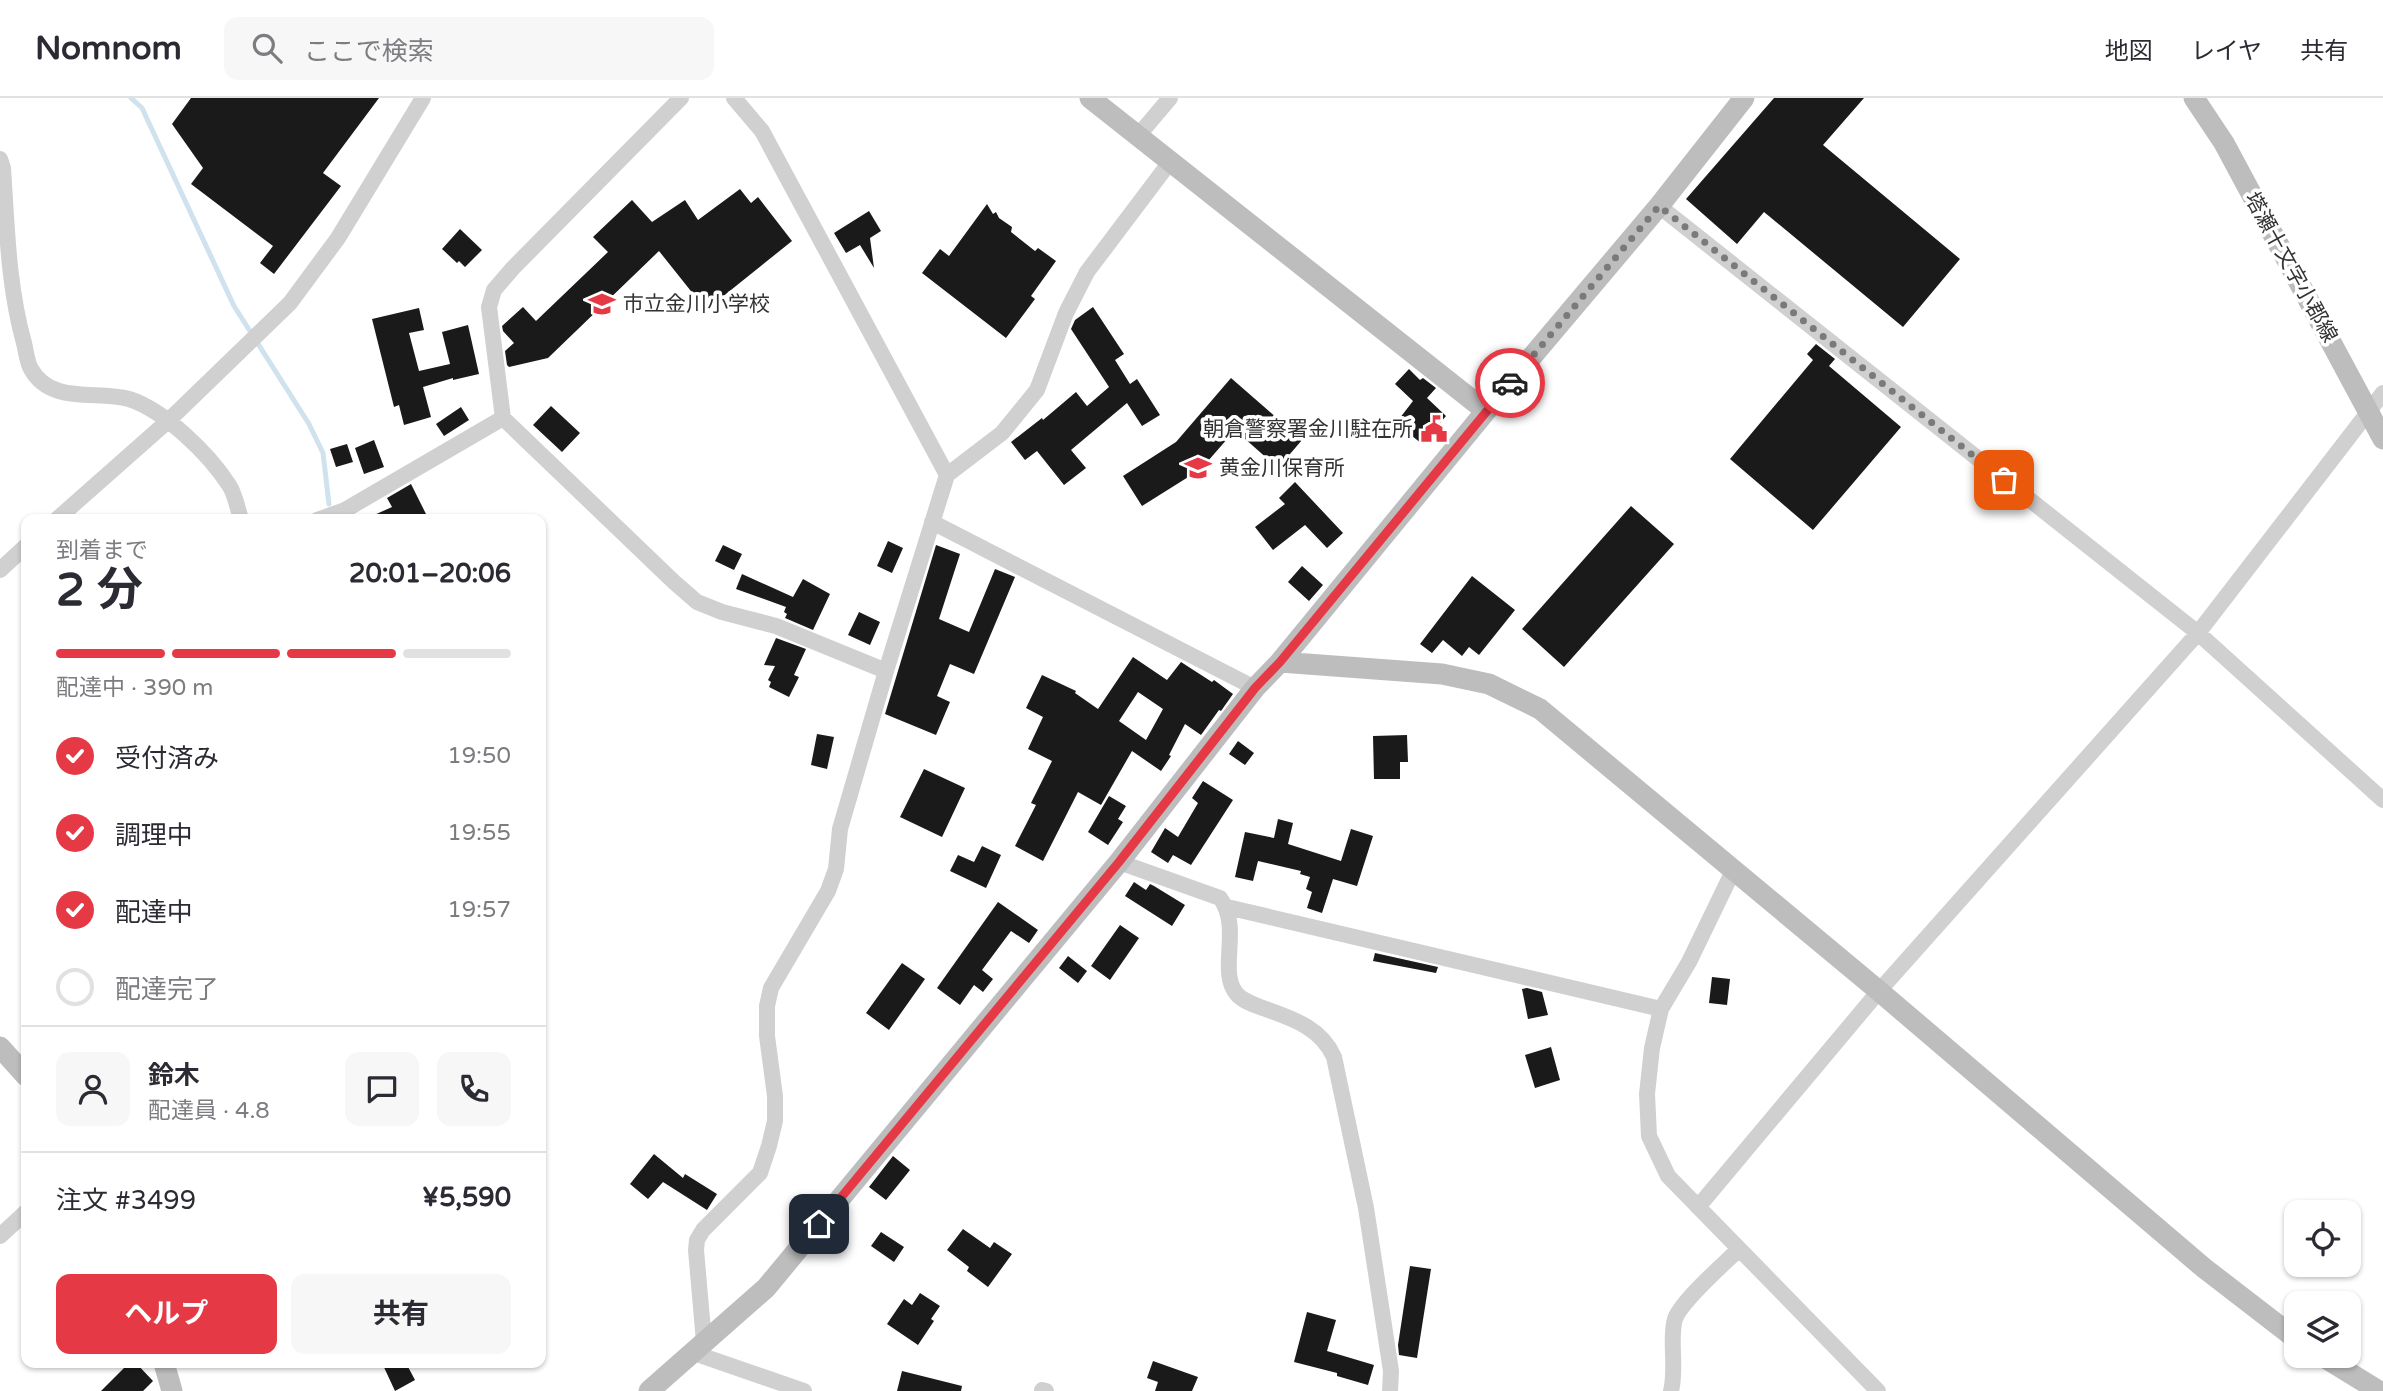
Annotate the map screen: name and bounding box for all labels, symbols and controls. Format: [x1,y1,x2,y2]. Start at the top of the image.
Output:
search box [224,17,714,80]
text: Nomnom [35,29,182,68]
icon: search [248,29,286,67]
text: ここで検索 [304,36,434,67]
text: 地図 [2105,37,2153,66]
text: レイヤ [2191,37,2262,66]
text: 共有 [2300,37,2348,66]
street label: 塔瀬十文字小郡線 [2239,188,2342,347]
school or university icon: 市立金川小学校 [587,289,617,319]
place label: 市立金川小学校 [623,292,770,317]
courier [1475,348,1545,418]
icon: car [1491,364,1529,402]
public building icon: 朝倉警察署金川駐在所 [1419,414,1449,444]
place label: 朝倉警察署金川駐在所 [1203,417,1413,442]
pin [1974,450,2034,510]
school or university icon: 黄金川保育所 [1183,453,1213,483]
place label: 黄金川保育所 [1219,456,1345,481]
icon: bag [1985,461,2023,499]
text: 到着まで [56,537,148,565]
text: 20:01–20:06 [349,558,511,589]
text: 2 分 [56,563,143,618]
text: 配達中 · 390 m [56,674,213,702]
icon: check [56,737,94,775]
text: 19:50 [447,742,511,770]
text: 受付済み [115,743,219,774]
icon: check [56,814,94,852]
text: 19:55 [447,819,511,847]
text: 調理中 [115,820,193,851]
icon: check [56,891,94,929]
text: 19:57 [447,896,511,924]
text: 配達中 [115,897,193,928]
text: 配達完了 [115,974,219,1005]
button: person [56,1052,130,1126]
button: chat [345,1052,419,1126]
button: phone [437,1052,511,1126]
text: 鈴木 [148,1060,200,1091]
text: 配達員 · 4.8 [148,1097,270,1125]
text: ¥5,590 [422,1182,511,1213]
text: 注文 #3499 [56,1185,196,1216]
pin [789,1194,849,1254]
map controls [2284,1200,2361,1368]
button: locate [2284,1200,2361,1277]
icon: home [800,1205,838,1243]
button: ヘルプ [56,1274,277,1354]
button: 共有 [291,1274,511,1354]
button: layers [2284,1291,2361,1368]

